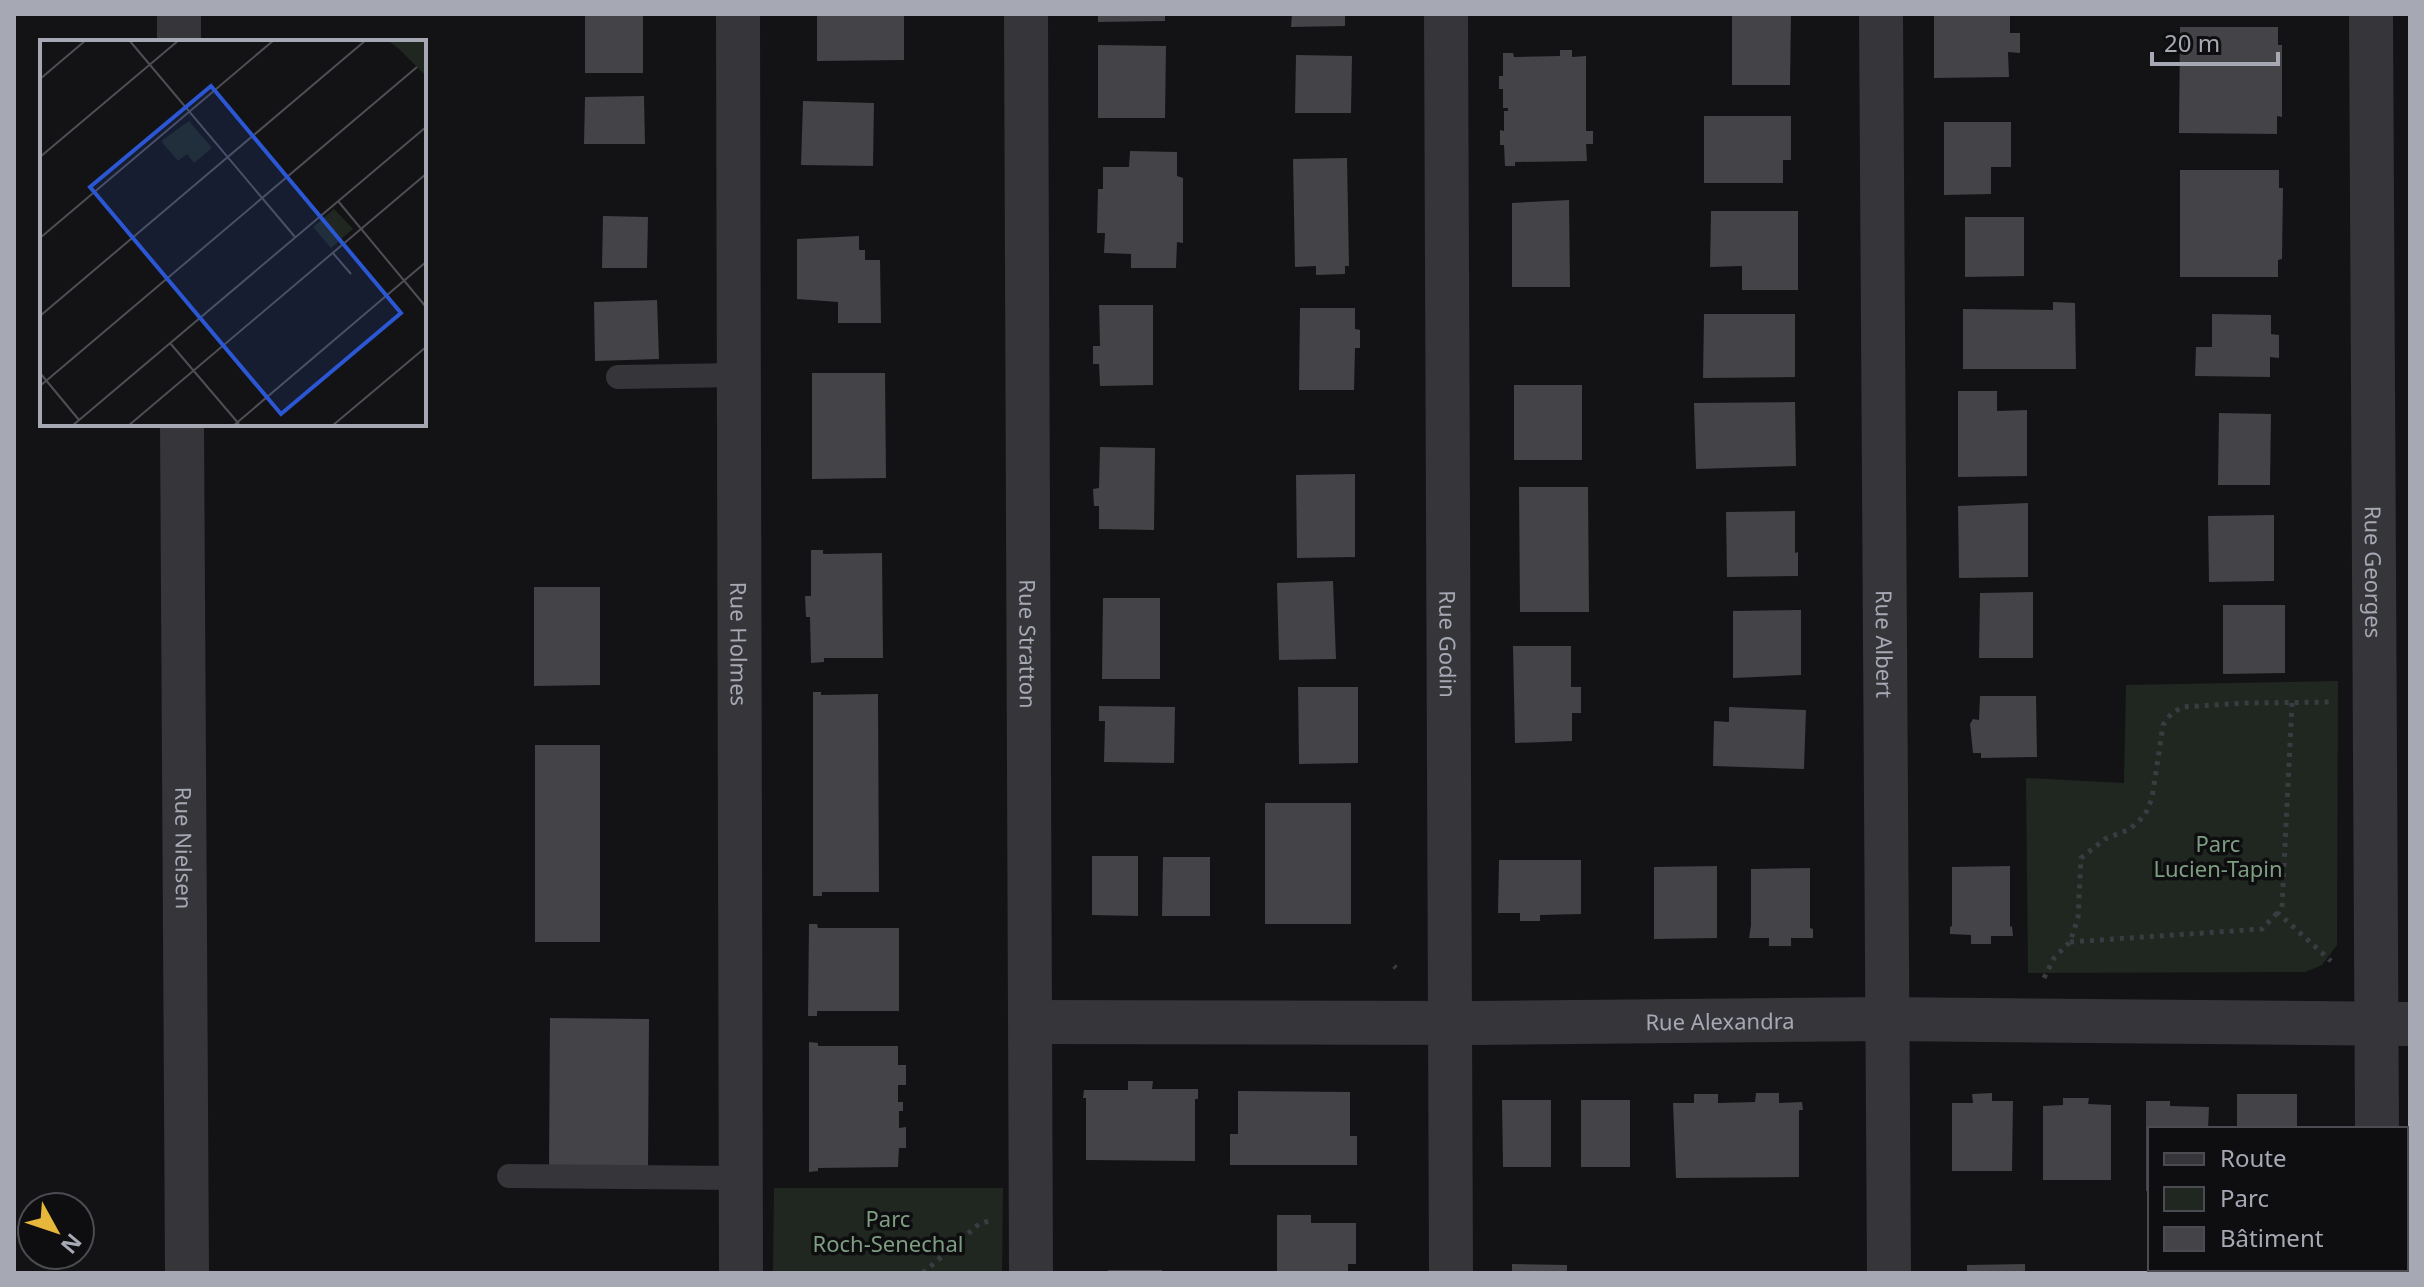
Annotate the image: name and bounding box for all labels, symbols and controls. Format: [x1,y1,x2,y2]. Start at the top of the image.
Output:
scale bar [2152,16,2278,66]
text: 20 m [2164,26,2220,59]
inset map [40,40,426,426]
street label: Rue Georges [2359,506,2389,638]
street label: Rue Stratton [1013,579,1044,709]
street label: Rue Holmes [724,582,755,706]
street label: Rue Godin [1433,590,1464,698]
street label: Rue Albert [1870,590,1900,698]
street label: Rue Nielsen [169,787,200,909]
park label: Parc Lucien-Tapin [2153,828,2283,883]
street label: Rue Alexandra [1645,1005,1795,1036]
legend [2148,1127,2408,1271]
text: Route [2220,1141,2286,1174]
text: Parc [2220,1181,2269,1214]
north arrow [16,1191,96,1271]
park label: Parc Roch-Senechal [813,1203,963,1258]
text: Bâtiment [2220,1221,2324,1254]
text: N [55,1228,89,1261]

